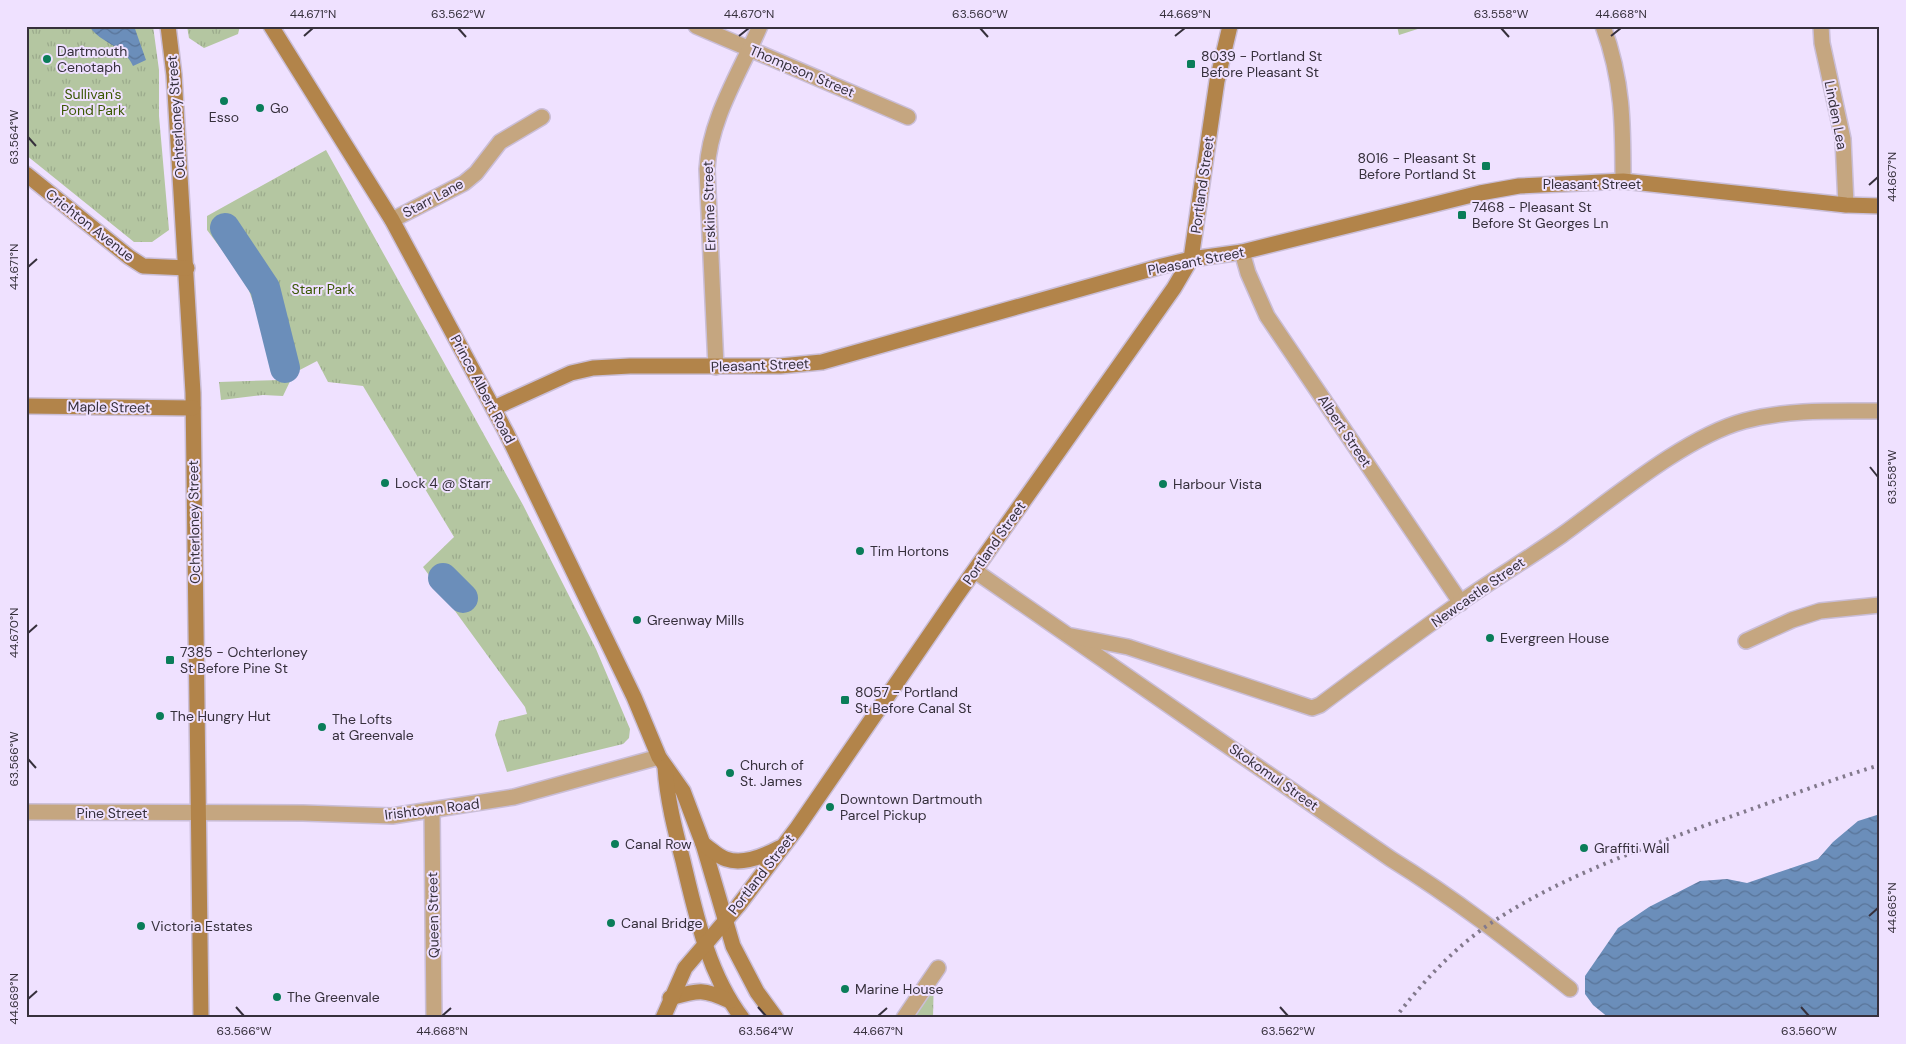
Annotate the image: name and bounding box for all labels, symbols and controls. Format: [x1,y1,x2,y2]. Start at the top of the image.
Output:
text: 44.671°N [290,6,336,22]
text: 63.562°W [431,6,485,22]
text: 44.670°N [724,6,774,22]
text: 63.560°W [952,6,1008,22]
text: 44.669°N [1159,6,1211,22]
text: 63.558°W [1474,6,1529,22]
text: 44.668°N [1595,6,1647,22]
street label: Thompson Street [747,41,857,101]
place label: Dartmouth Cenotaph [57,42,127,76]
place label: 8039 - Portland St Before Pleasant St [1201,47,1322,81]
marker: Dartmouth Cenotaph [41,53,53,65]
street label: Ochterloney Street [163,55,189,179]
marker: 8039 - Portland St Before Pleasant St [1185,58,1197,70]
street label: Linden Lea [1820,79,1852,151]
park label: Sullivan's Pond Park [61,85,125,119]
marker: Esso [218,95,230,107]
place label: Go [270,99,289,117]
marker: Go [254,102,266,114]
place label: Esso [209,108,239,126]
text: 63.564°W [6,109,22,164]
street label: Portland Street [1186,135,1218,235]
place label: 8016 - Pleasant St Before Portland St [1357,149,1476,183]
text: 44.667°N [1884,152,1900,202]
marker: 8016 - Pleasant St Before Portland St [1480,160,1492,172]
street label: Erskine Street [698,161,720,251]
street label: Starr Lane [400,174,467,222]
street label: Pleasant Street [1543,175,1641,193]
street label: Crichton Avenue [42,185,138,265]
place label: 7468 - Pleasant St Before St Georges Ln [1472,198,1609,232]
marker: 7468 - Pleasant St Before St Georges Ln [1456,209,1468,221]
street label: Pleasant Street [1146,243,1246,279]
text: 44.671°N [6,244,22,290]
park label: Starr Park [292,280,354,298]
street label: Prince Albert Road [447,332,519,446]
street label: Pleasant Street [711,354,809,376]
street label: Albert Street [1314,391,1376,471]
street label: Maple Street [68,397,150,417]
text: 63.558°W [1884,449,1900,504]
street label: Ochterloney Street [184,460,204,584]
place label: Lock 4 @ Starr [395,474,491,492]
place label: Harbour Vista [1173,475,1262,493]
marker: Lock 4 @ Starr [379,477,391,489]
marker: Harbour Vista [1157,478,1169,490]
street label: Portland Street [959,498,1029,588]
place label: Tim Hortons [870,542,949,560]
marker: Tim Hortons [854,545,866,557]
street label: Newcastle Street [1428,553,1528,631]
text: 44.670°N [6,608,22,658]
place label: Greenway Mills [647,611,744,629]
marker: Greenway Mills [631,614,643,626]
place label: Evergreen House [1500,629,1609,647]
marker: Evergreen House [1484,632,1496,644]
place label: 7385 - Ochterloney St Before Pine St [180,643,308,677]
marker: 7385 - Ochterloney St Before Pine St [164,654,176,666]
place label: 8057 - Portland St Before Canal St [855,683,972,717]
marker: 8057 - Portland St Before Canal St [839,694,851,706]
place label: The Hungry Hut [170,707,271,725]
marker: The Hungry Hut [154,710,166,722]
place label: The Lofts at Greenvale [332,710,414,744]
marker: The Lofts at Greenvale [316,721,328,733]
text: 63.566°W [6,731,22,787]
street label: Skokomul Street [1226,740,1322,814]
place label: Church of St. James [740,756,804,790]
marker: Church of St. James [724,767,736,779]
place label: Downtown Dartmouth Parcel Pickup [840,790,982,824]
street label: Irishtown Road [384,794,480,824]
marker: Downtown Dartmouth Parcel Pickup [824,801,836,813]
street label: Pine Street [77,804,147,822]
street label: Portland Street [724,830,798,918]
place label: Canal Row [625,835,692,853]
marker: Canal Row [609,838,621,850]
place label: Graffiti Wall [1594,839,1669,857]
marker: Graffiti Wall [1578,842,1590,854]
street label: Queen Street [423,872,443,958]
text: 44.665°N [1884,882,1900,934]
place label: Canal Bridge [621,914,702,932]
place label: Victoria Estates [151,917,253,935]
marker: Canal Bridge [605,917,617,929]
marker: Victoria Estates [135,920,147,932]
text: 44.669°N [6,973,22,1025]
place label: Marine House [855,980,944,998]
marker: Marine House [839,983,851,995]
place label: The Greenvale [287,988,380,1006]
marker: The Greenvale [271,991,283,1003]
text: 63.566°W [216,1023,272,1039]
text: 44.668°N [416,1023,468,1039]
text: 63.564°W [739,1023,794,1039]
text: 44.667°N [853,1023,903,1039]
text: 63.562°W [1261,1023,1315,1039]
text: 63.560°W [1781,1023,1837,1039]

